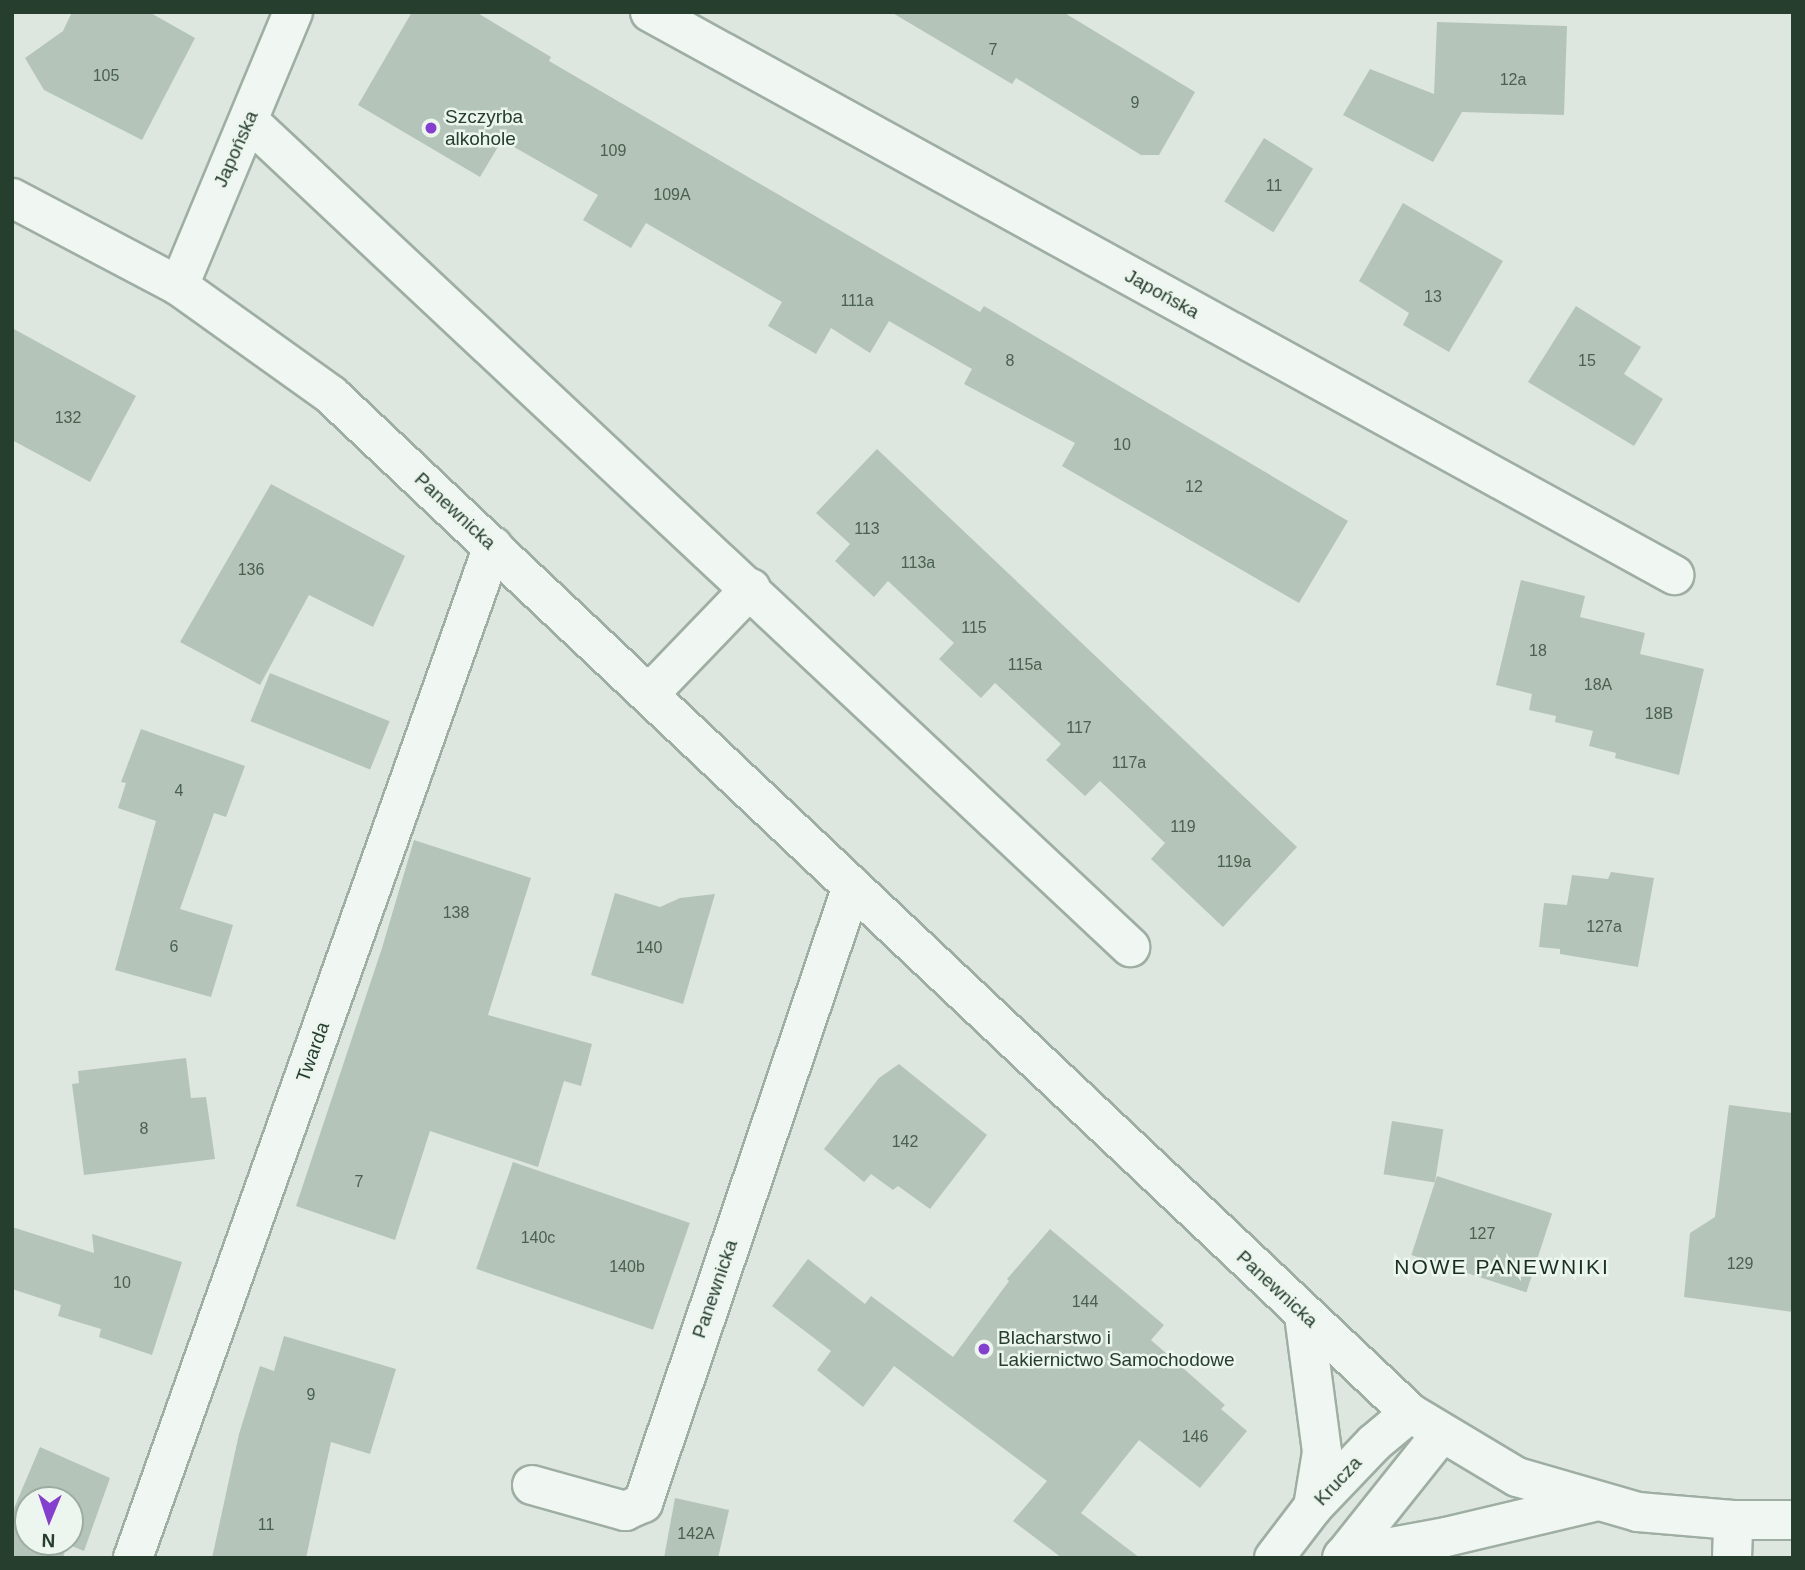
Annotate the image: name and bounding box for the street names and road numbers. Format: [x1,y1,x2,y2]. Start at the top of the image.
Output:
street label: Japońska [209,107,263,191]
street label: Japońska [1121,264,1203,324]
street label: Panewnicka [410,468,500,554]
street label: Twarda [292,1019,334,1085]
street label: Panewnicka [688,1237,742,1341]
street label: Panewnicka [1232,1246,1322,1332]
street label: Krucza [1309,1452,1367,1510]

